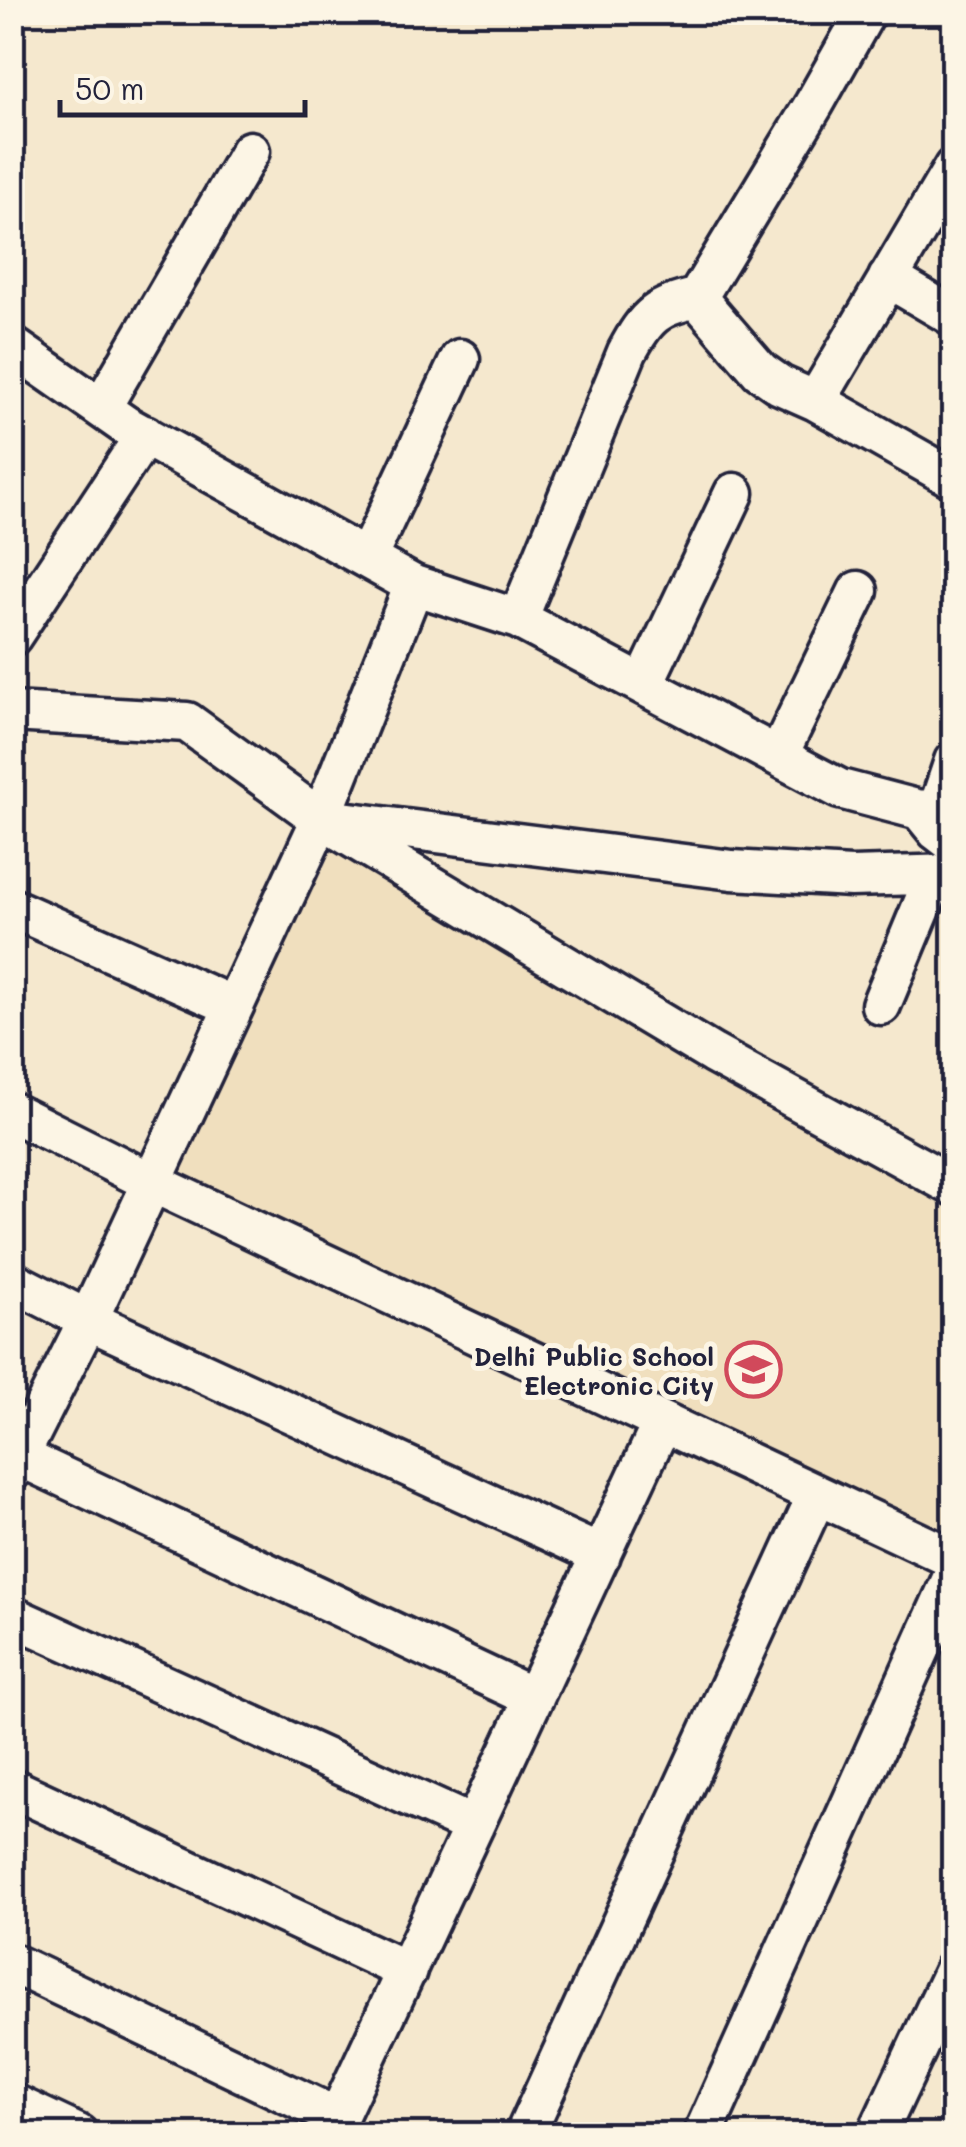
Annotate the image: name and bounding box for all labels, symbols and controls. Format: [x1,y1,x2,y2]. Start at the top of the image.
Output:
scale bar [60,55,305,117]
text: 50 m [75,68,145,108]
place label: Delhi Public School Electronic City [474,1340,714,1402]
school or university icon: Delhi Public School Electronic City [723,1340,783,1400]

